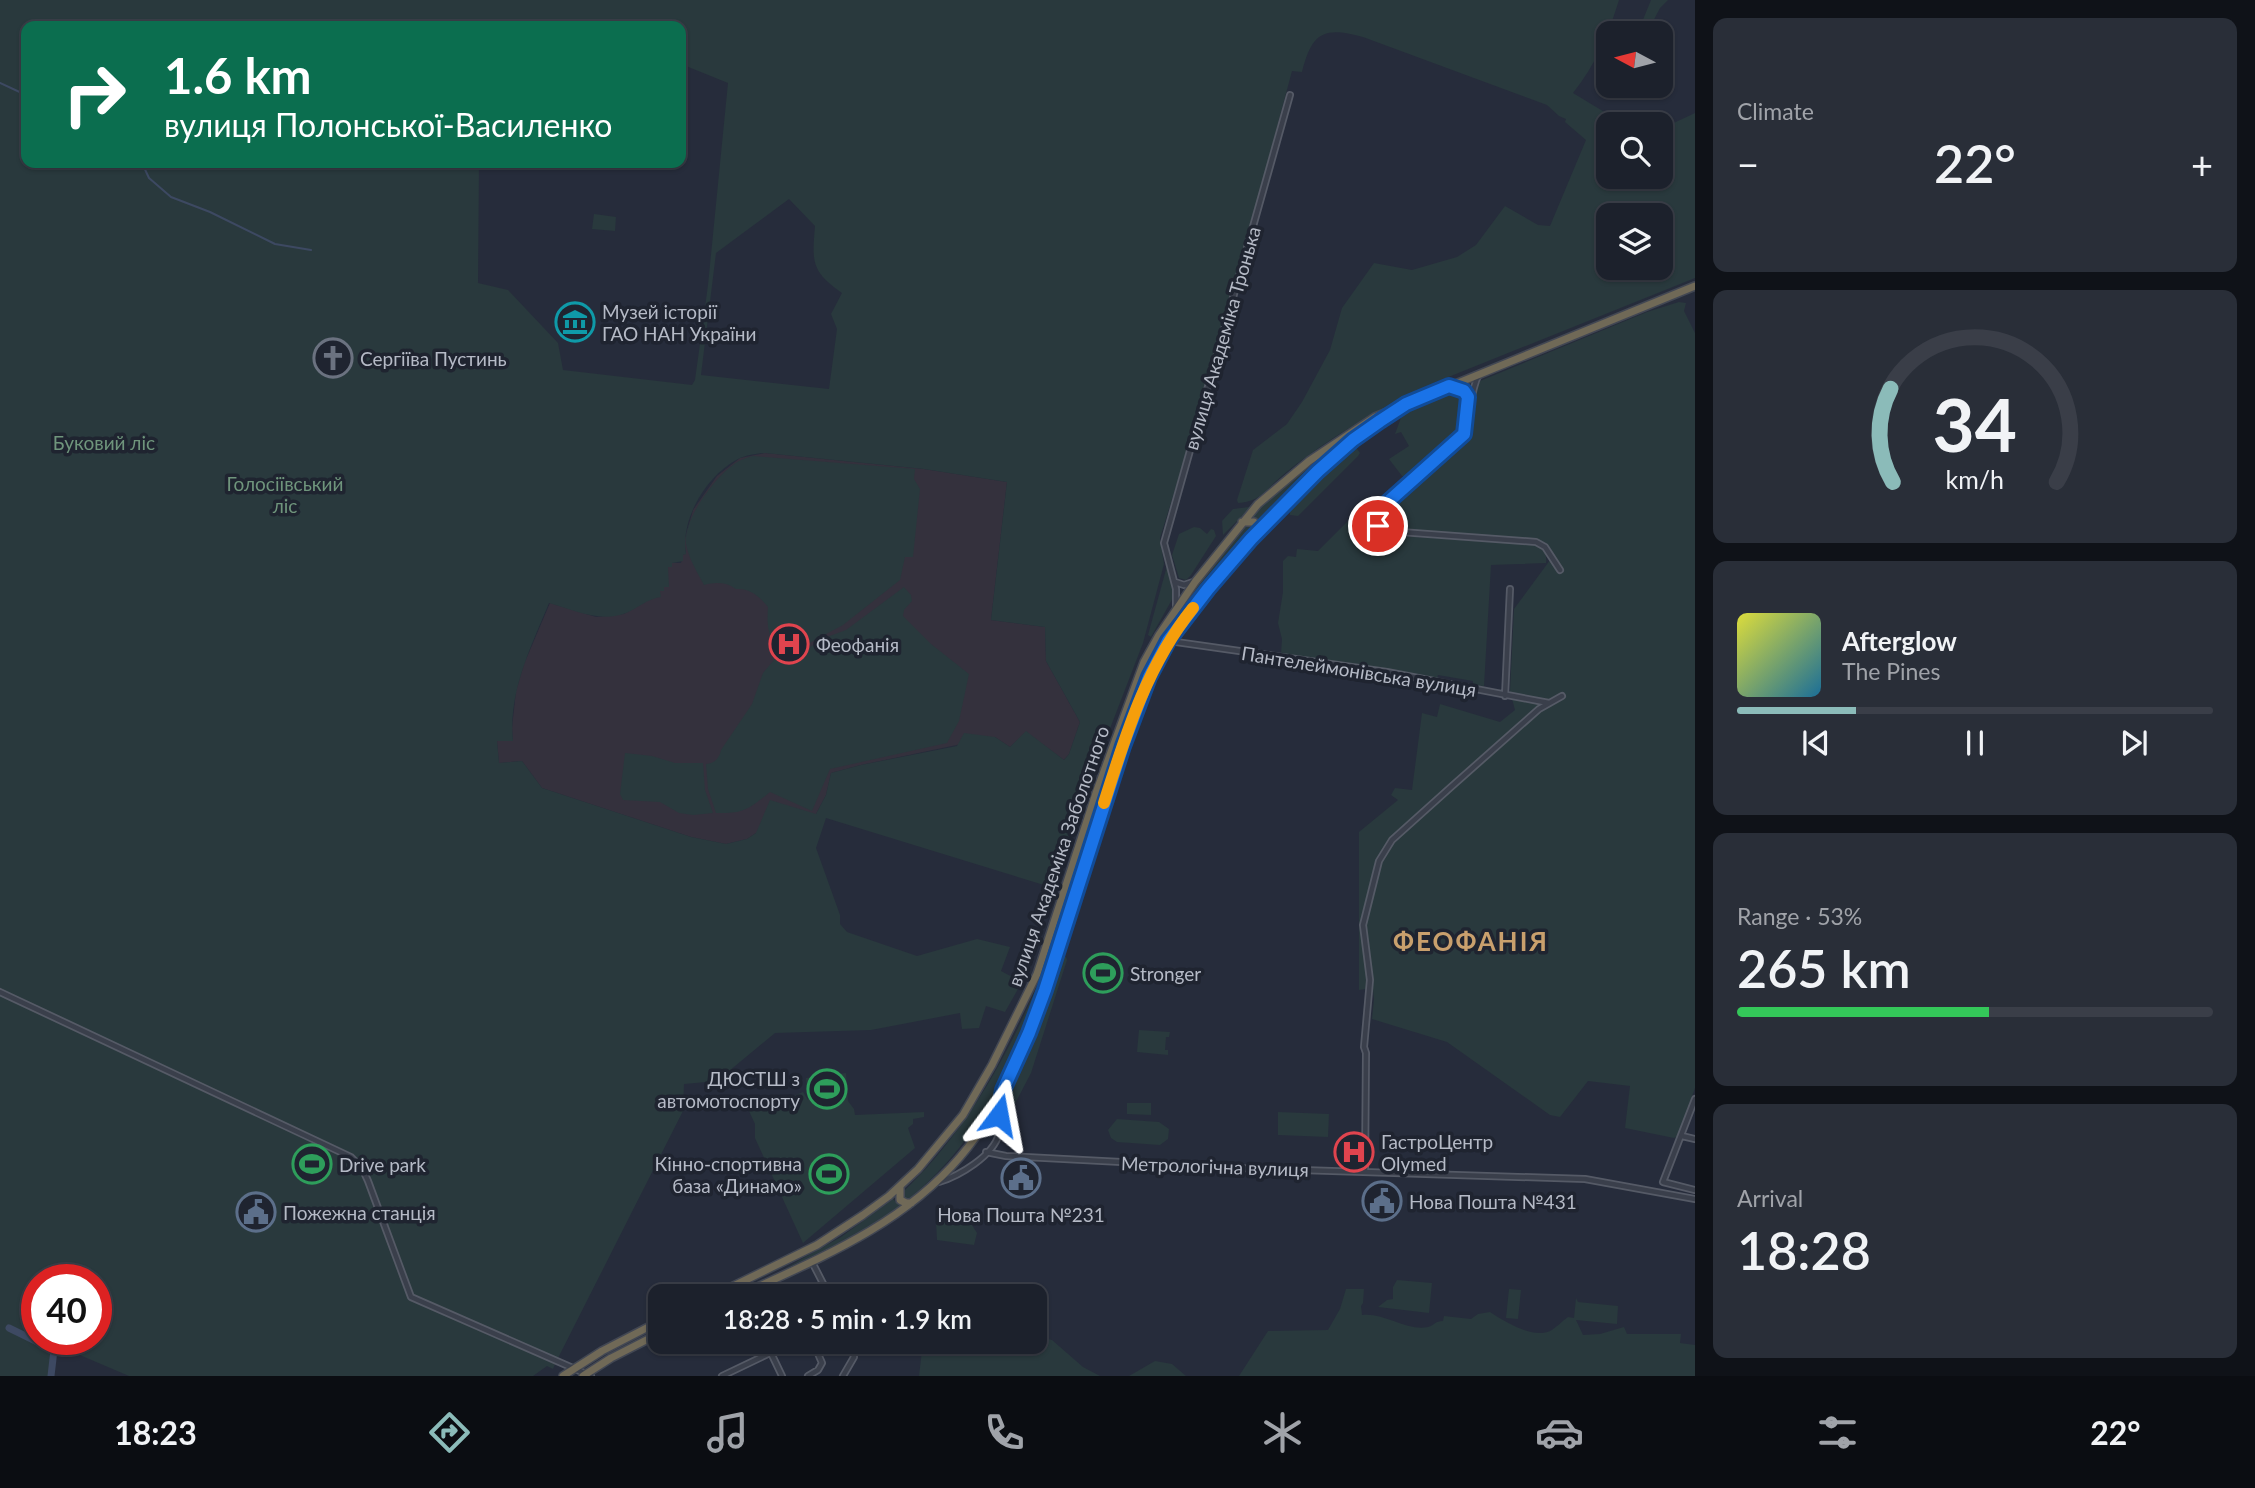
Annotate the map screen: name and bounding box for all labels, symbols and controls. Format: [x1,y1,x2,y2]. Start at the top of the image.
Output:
north arrow [1596,21,1673,98]
map controls [1596,21,1673,280]
text: 1.6 km [164,46,312,104]
icon: right [49,49,140,140]
text: Climate [1737,97,1814,125]
text: вулиця Полонської-Василенко [164,105,612,144]
button: search [1596,112,1673,189]
text: 22° [1934,132,2016,194]
text: − [1737,141,1759,187]
text: + [2191,141,2213,187]
button: layers [1596,203,1673,280]
street label: вулиця Академіка Тронька [1179,224,1265,452]
place label: Музей історії ГАО НАН України [602,300,756,345]
museum icon: Музей історії ГАО НАН України [554,301,596,343]
church icon: Сергіїва Пустинь [312,337,354,379]
place label: Сергіїва Пустинь [360,347,507,370]
text: 34 [1933,381,2017,469]
park label: Буковий ліс [53,431,155,454]
text: km/h [1946,464,2004,494]
park label: Голосіївський ліс [227,472,343,517]
pin [1348,496,1408,556]
icon: arrive [1359,507,1397,545]
hospital icon: Феофанія [768,623,810,665]
text: Afterglow [1842,625,1957,657]
place label: Феофанія [816,633,899,656]
street label: Пантелеймонівська вулиця [1240,641,1478,701]
text: The Pines [1842,657,1940,685]
street label: вулиця Академіка Заболотного [1002,723,1114,989]
icon: previous [1797,724,1835,762]
icon: pause [1956,724,1994,762]
icon: next [2115,724,2153,762]
text: Range · 53% [1737,902,1862,930]
district label: ФЕОФАНІЯ [1393,925,1549,957]
text: 265 km [1737,937,1911,999]
sports icon: Stronger [1082,952,1124,994]
place label: Stronger [1130,962,1201,985]
place label: ДЮСТШ з автомотоспорту [657,1067,800,1112]
sports icon: ДЮСТШ з автомотоспорту [806,1068,848,1110]
position arrow [962,1078,1036,1152]
place label: ГастроЦентр Olymed [1381,1130,1493,1175]
hospital icon: ГастроЦентр Olymed [1333,1131,1375,1173]
sports icon: Drive park [291,1143,333,1185]
street label: Метрологічна вулиця [1121,1151,1309,1181]
place label: Кінно-спортивна база «Динамо» [655,1152,802,1197]
place label: Drive park [339,1153,426,1176]
sports icon: Кінно-спортивна база «Динамо» [808,1153,850,1195]
public building icon: Нова Пошта №231 [1000,1157,1042,1199]
public building icon: Нова Пошта №431 [1361,1180,1403,1222]
text: Arrival [1737,1184,1803,1212]
place label: Нова Пошта №431 [1409,1190,1577,1213]
public building icon: Пожежна станція [235,1191,277,1233]
place label: Пожежна станція [283,1201,436,1224]
place label: Нова Пошта №231 [937,1203,1105,1226]
text: 18:28 [1737,1219,1871,1281]
speed limit sign: 40 [21,1264,112,1355]
text: 18:28 · 5 min · 1.9 km [723,1303,972,1335]
icon: directions [425,1408,474,1457]
icon: music [703,1408,752,1457]
icon: phone [980,1408,1029,1457]
icon: climate [1258,1408,1307,1457]
icon: car [1535,1408,1584,1457]
icon: filters [1813,1408,1862,1457]
text: 18:23 [114,1413,197,1452]
text: 22° [2090,1413,2141,1452]

